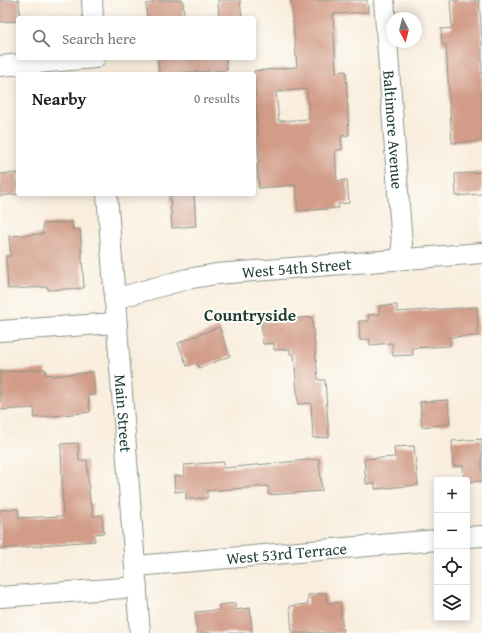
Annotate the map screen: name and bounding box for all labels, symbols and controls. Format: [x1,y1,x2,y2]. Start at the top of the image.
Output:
north arrow [386,12,422,48]
search box [16,16,256,60]
icon: search [30,27,52,49]
text: Search here [62,28,136,49]
street label: Baltimore Avenue [377,69,410,190]
text: Nearby [32,86,86,111]
text: 0 results [194,89,240,108]
street label: West 54th Street [241,251,353,284]
district label: Countryside [204,302,296,327]
street label: Main Street [109,373,138,454]
map controls [434,477,470,621]
button: + [434,477,470,513]
button: − [434,513,470,549]
street label: West 53rd Terrace [225,536,348,570]
button: locate [434,549,470,585]
button: layers [434,585,470,621]

